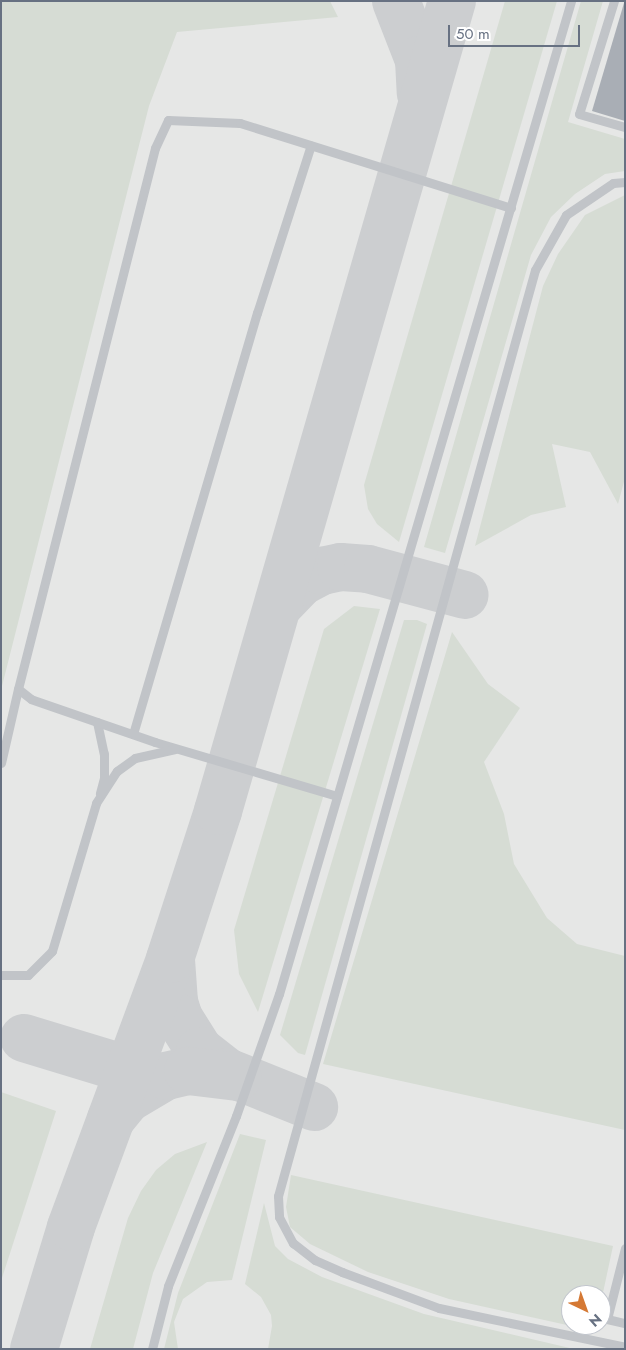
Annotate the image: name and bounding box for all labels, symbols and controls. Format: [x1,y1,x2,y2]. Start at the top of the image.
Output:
scale bar [451,15,584,47]
text: 50 m [456,23,490,45]
north arrow [561,1285,611,1335]
text: N [585,1309,606,1332]

